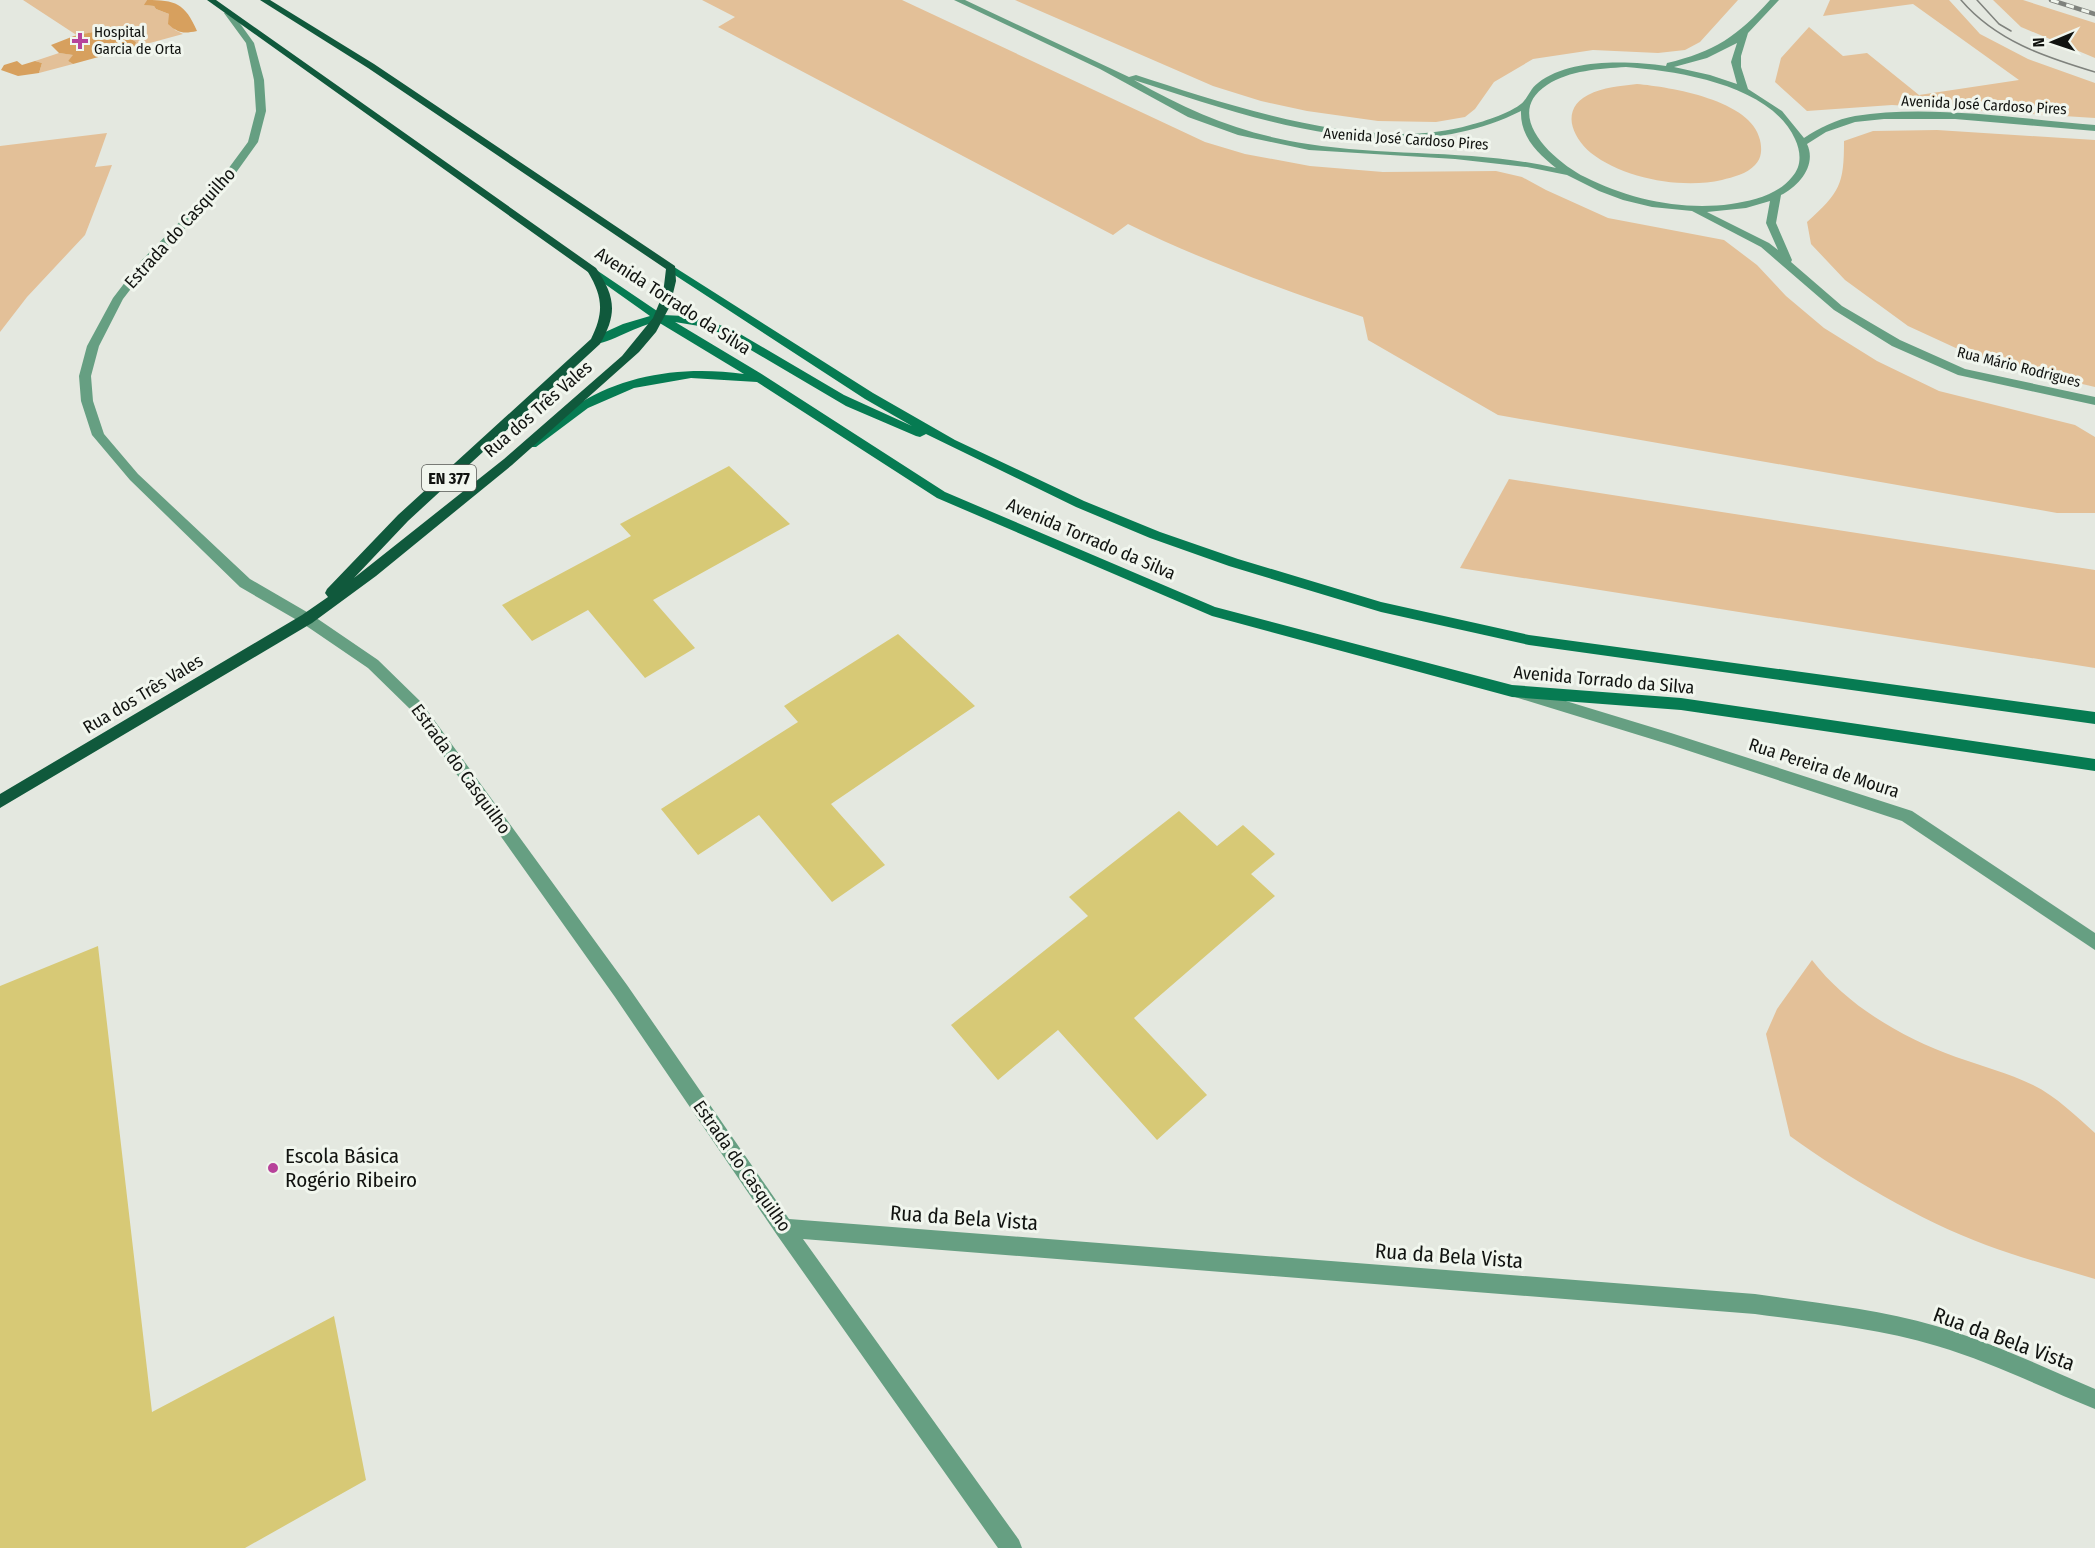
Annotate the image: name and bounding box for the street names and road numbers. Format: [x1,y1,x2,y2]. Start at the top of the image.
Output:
street label: Avenida José Cardoso Pires [1901,92,2067,118]
street label: Avenida José Cardoso Pires [1323,124,1489,154]
street label: Estrada do Casquilho [120,163,240,293]
street label: Avenida Torrado da Silva [591,242,755,360]
street label: Rua Mário Rodrigues [1955,343,2083,391]
street label: Rua dos Três Vales [479,356,597,462]
road number: EN 377 [422,465,476,491]
street label: Avenida Torrado da Silva [1003,493,1179,585]
street label: Rua dos Três Vales [79,649,207,738]
street label: Avenida Torrado da Silva [1513,661,1695,699]
street label: Estrada do Casquilho [406,700,516,838]
street label: Rua Pereira de Moura [1746,733,1902,803]
street label: Estrada do Casquilho [688,1096,796,1236]
street label: Rua da Bela Vista [889,1200,1039,1236]
street label: Rua da Bela Vista [1374,1238,1524,1274]
street label: Rua da Bela Vista [1930,1301,2078,1377]

